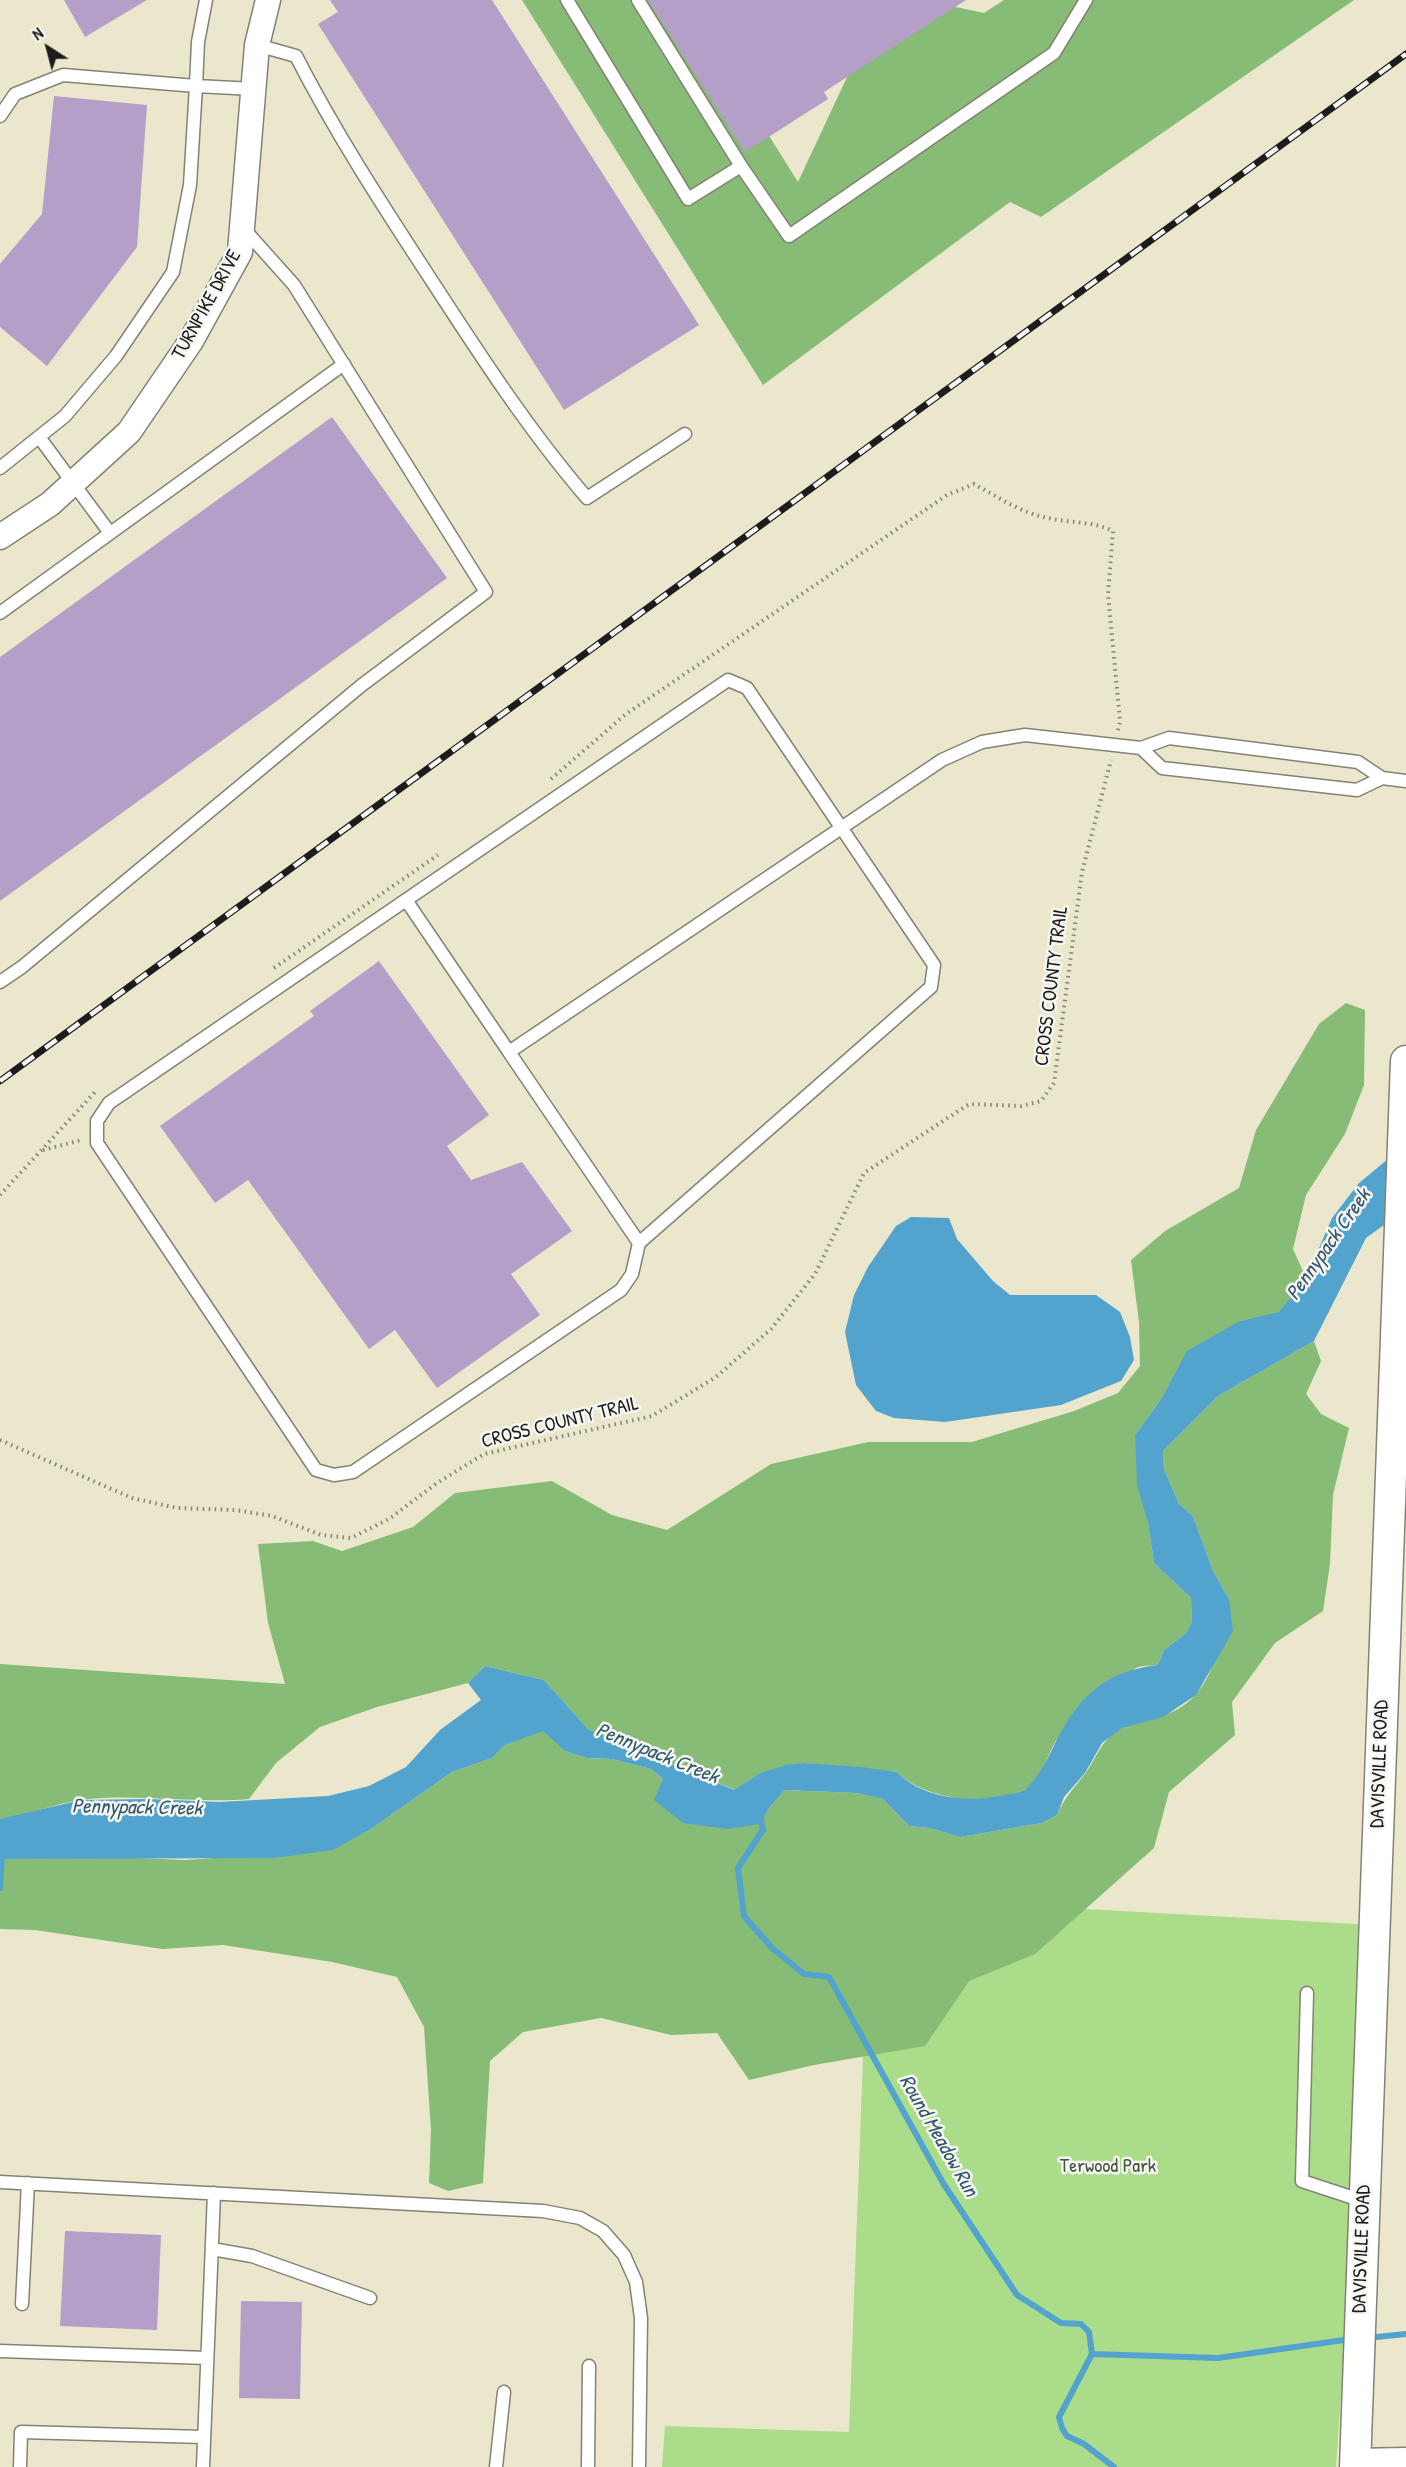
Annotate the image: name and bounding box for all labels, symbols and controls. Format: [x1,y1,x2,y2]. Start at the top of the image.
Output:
north arrow [18,18,78,78]
text: N [28,22,47,45]
street label: TURNPIKE DRIVE [167,246,247,364]
street label: CROSS COUNTY TRAIL [1030,905,1074,1067]
water label: Pennypack Creek [1281,1184,1377,1306]
street label: CROSS COUNTY TRAIL [479,1392,641,1454]
street label: DAVISVILLE ROAD [1366,1700,1394,1828]
water label: Pennypack Creek [592,1718,722,1790]
water label: Pennypack Creek [72,1794,202,1822]
water label: Round Meadow Run [893,2071,983,2201]
park label: Terwood Park [1060,2155,1156,2179]
street label: DAVISVILLE ROAD [1348,2185,1376,2313]

